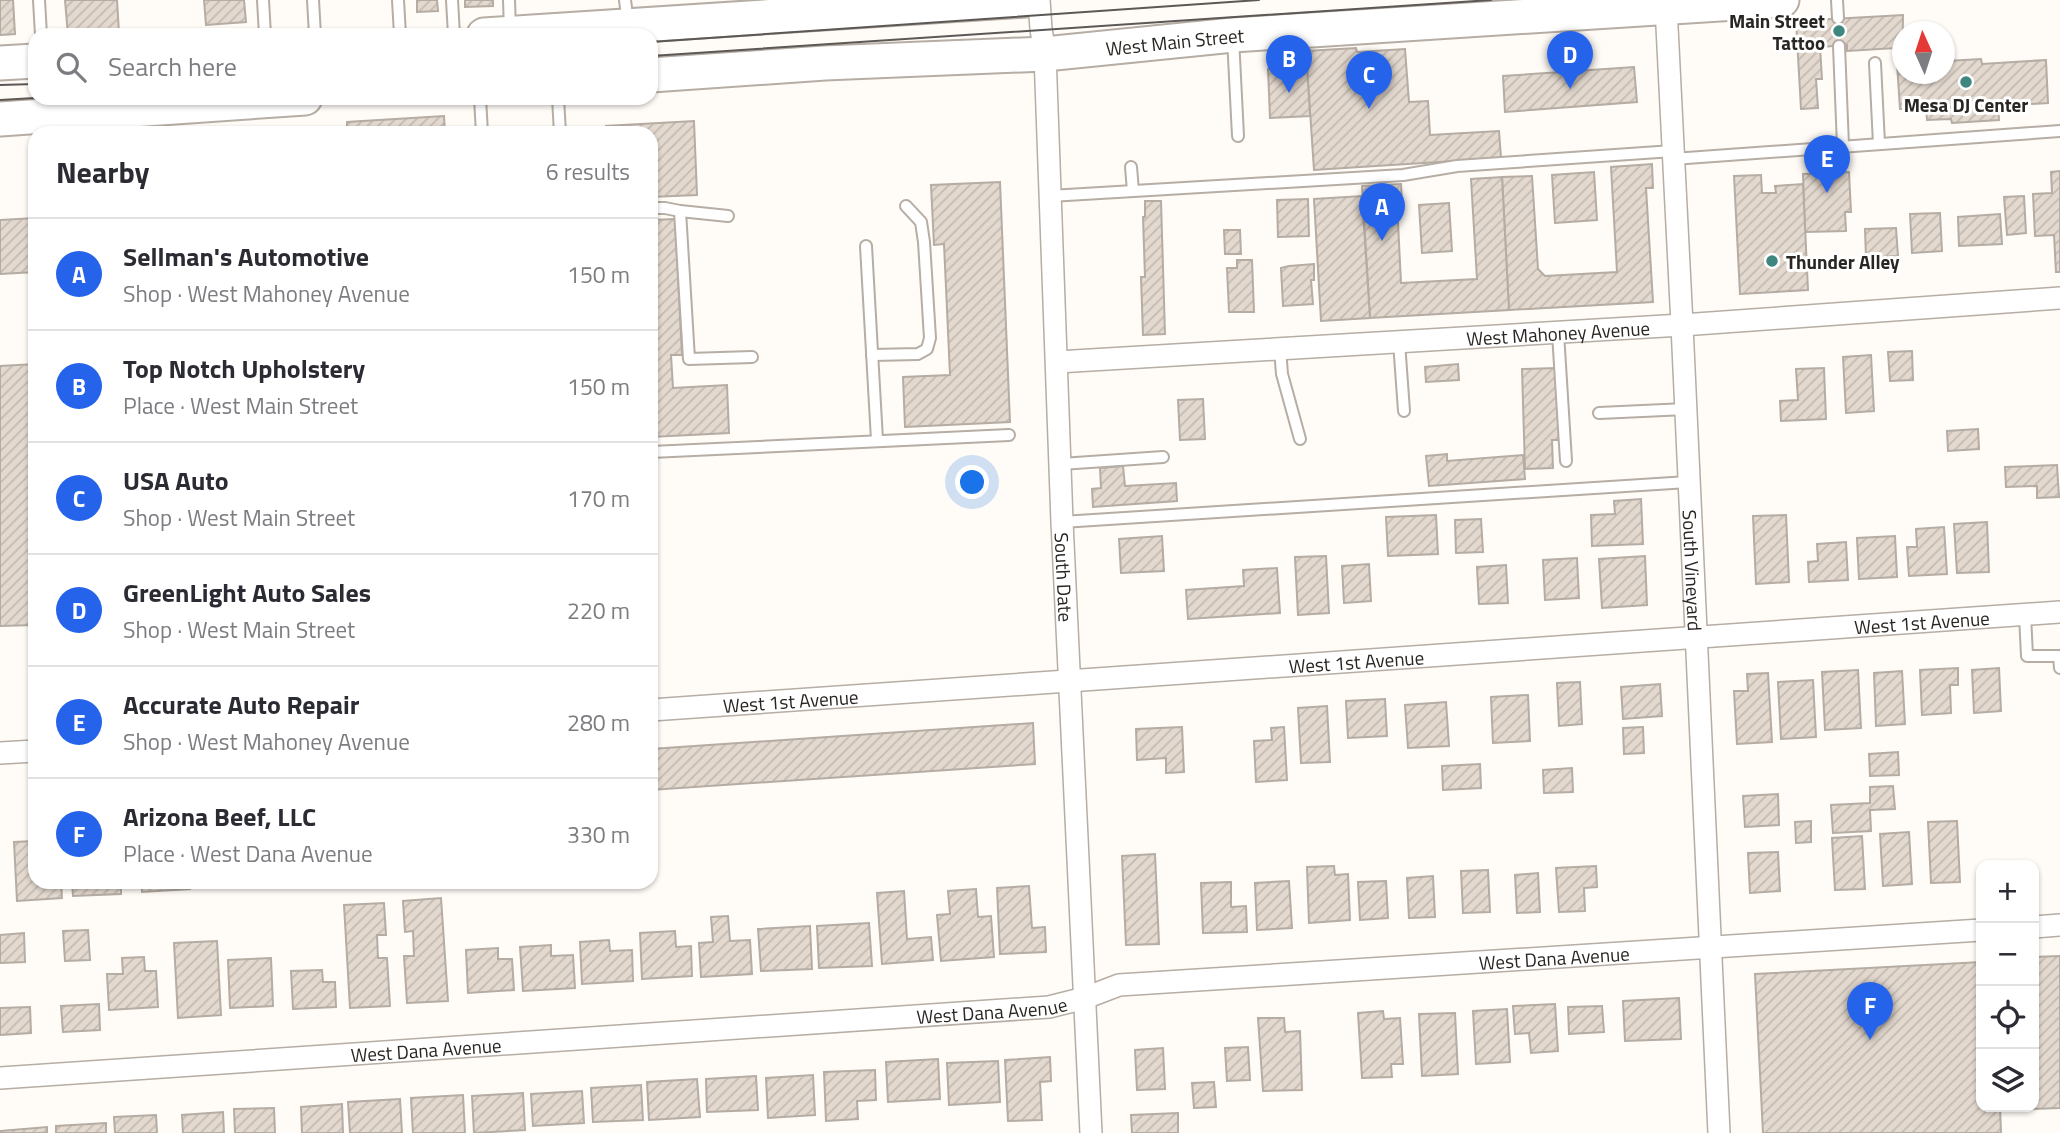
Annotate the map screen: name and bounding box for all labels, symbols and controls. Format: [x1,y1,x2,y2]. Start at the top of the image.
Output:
place label: Main Street Tattoo [1729,6,1825,57]
street label: West Main Street [1104,20,1245,62]
north arrow [1892,21,1955,84]
marker: Main Street Tattoo [1831,23,1847,39]
search box [28,28,658,105]
pin: D [1547,31,1593,89]
pin: B [1266,35,1312,93]
text: Search here [108,47,237,86]
icon: search [52,48,90,86]
pin: C [1346,51,1392,109]
marker: Mesa DJ Center [1958,74,1974,90]
place label: Mesa DJ Center [1904,90,2028,119]
pin: E [1804,135,1850,193]
text: Nearby [56,149,149,195]
text: 6 results [546,154,630,189]
pin: A [1359,183,1405,241]
text: Sellman's Automotive [123,237,369,276]
place label: Thunder Alley [1786,247,1900,276]
marker: Thunder Alley [1764,253,1780,269]
text: A [72,257,86,292]
text: 150 m [567,257,630,292]
text: Shop · West Mahoney Avenue [123,276,410,311]
street label: West Mahoney Avenue [1465,312,1651,352]
text: Top Notch Upholstery [123,349,365,388]
text: B [72,369,86,404]
text: 150 m [567,369,630,404]
text: Place · West Main Street [123,388,358,423]
text: USA Auto [123,461,229,500]
your location [955,465,989,499]
text: C [73,481,85,516]
text: 170 m [567,481,630,516]
text: Shop · West Main Street [123,500,355,535]
street label: South Vineyard [1676,509,1710,632]
street label: South Date [1048,532,1081,623]
text: GreenLight Auto Sales [123,573,371,612]
text: D [72,593,86,628]
text: 220 m [567,593,630,628]
street label: West 1st Avenue [1853,602,1991,641]
text: Shop · West Main Street [123,612,355,647]
street label: West 1st Avenue [1288,642,1425,680]
street label: West 1st Avenue [722,681,859,719]
text: Accurate Auto Repair [123,685,359,724]
text: E [73,705,85,740]
text: 280 m [567,705,630,740]
text: Shop · West Mahoney Avenue [123,724,410,759]
text: Arizona Beef, LLC [123,797,316,836]
text: F [73,817,85,852]
text: 330 m [567,817,630,852]
text: Place · West Dana Avenue [123,836,373,871]
map controls [1976,860,2039,1112]
button: + [1976,860,2039,923]
button: − [1976,923,2039,986]
street label: West Dana Avenue [1478,938,1630,977]
pin: F [1847,982,1893,1040]
button: locate [1976,986,2039,1049]
street label: West Dana Avenue [915,989,1070,1030]
street label: West Dana Avenue [350,1030,502,1069]
button: layers [1976,1049,2039,1112]

